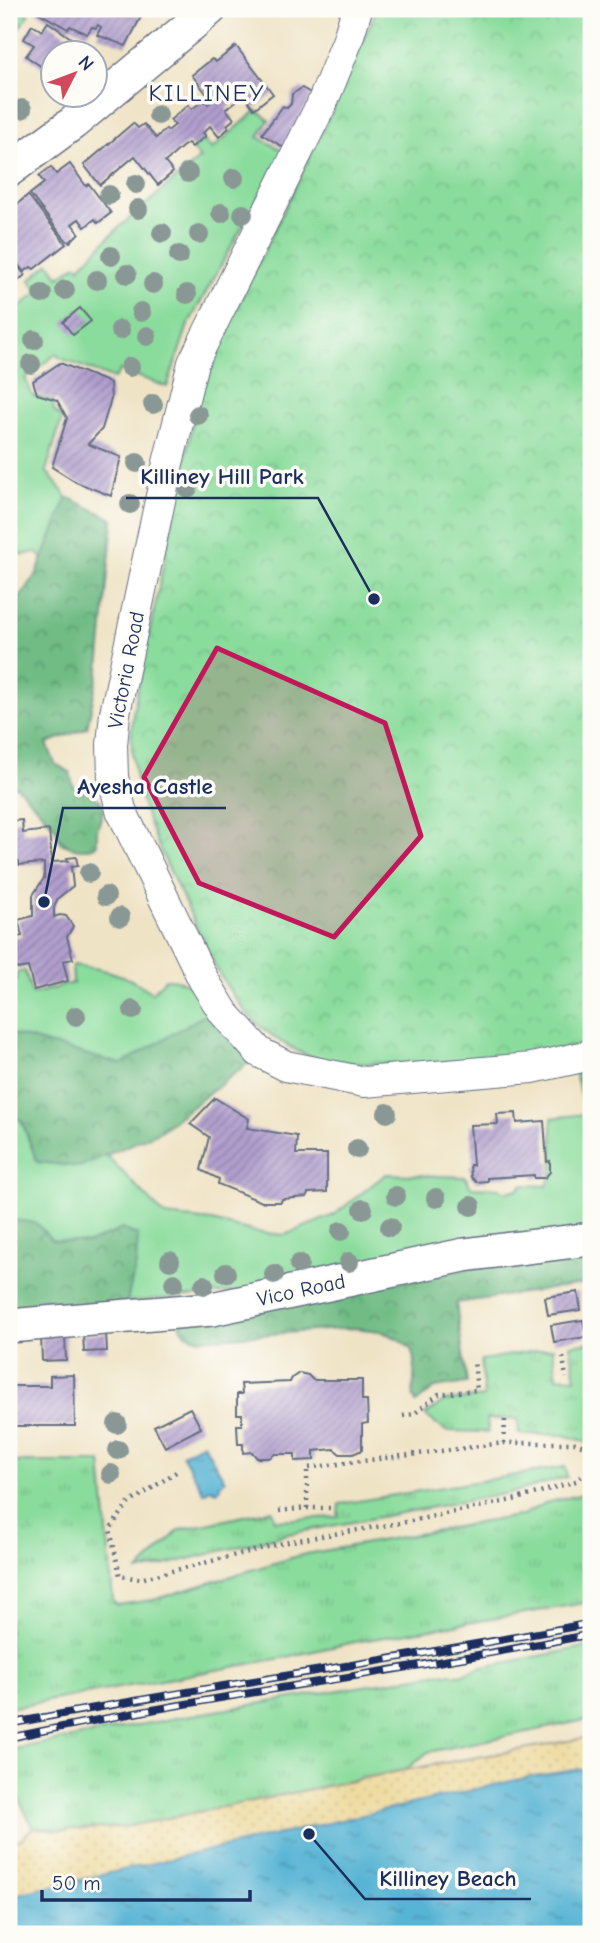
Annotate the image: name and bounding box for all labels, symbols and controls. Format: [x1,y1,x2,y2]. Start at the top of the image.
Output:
north arrow [38,38,108,108]
text: N [74,51,98,75]
district label: KILLINEY [149,79,265,107]
callout: Killiney Hill Park [126,454,318,498]
text: Killiney Hill Park [140,463,304,490]
street label: Victoria Road [103,609,149,731]
callout: Ayesha Castle [63,764,226,808]
text: Ayesha Castle [77,773,213,800]
street label: Vico Road [255,1269,347,1311]
callout: Killiney Beach [365,1855,531,1899]
scale bar [42,1859,250,1903]
text: Killiney Beach [379,1865,517,1892]
text: 50 m [52,1871,101,1895]

